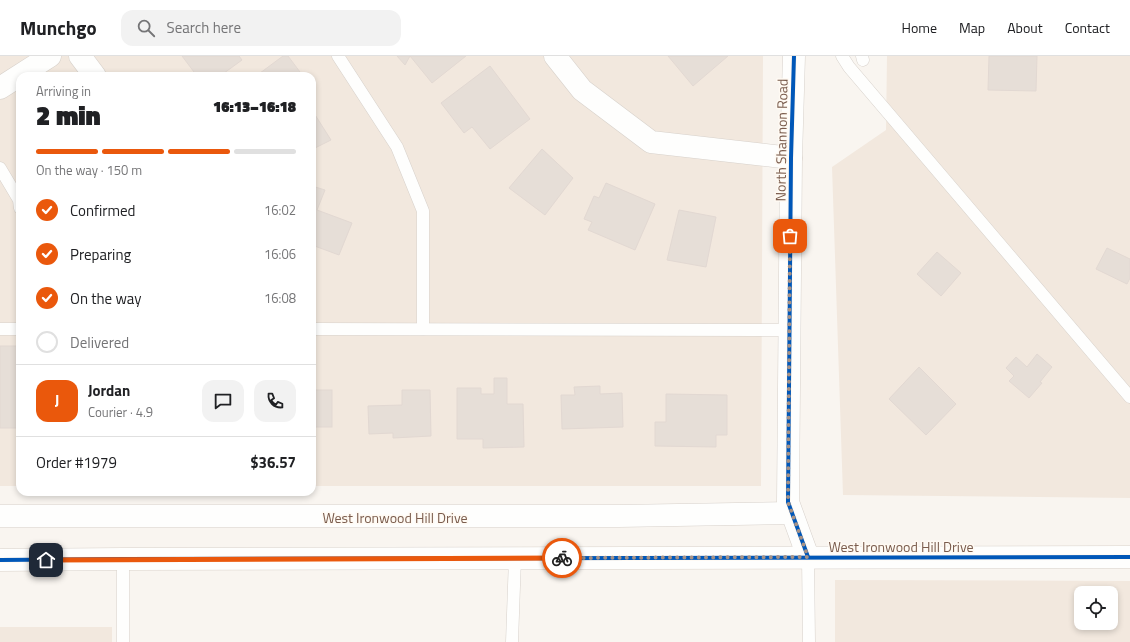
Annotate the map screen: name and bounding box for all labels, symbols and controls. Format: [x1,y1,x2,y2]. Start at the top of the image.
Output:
search box [121,10,401,46]
text: Munchgo [20,13,97,42]
text: Search here [167,16,241,39]
icon: search [135,17,157,39]
text: Home [902,17,937,38]
text: Map [959,17,985,38]
text: About [1007,17,1043,38]
text: Contact [1065,17,1110,38]
street label: North Shannon Road [769,79,793,201]
text: Arriving in [36,81,91,101]
text: 16:13–16:18 [213,95,296,118]
text: 2 min [36,96,101,135]
text: On the way · 150 m [36,160,142,180]
icon: check [36,199,58,221]
text: Confirmed [70,199,135,222]
text: 16:02 [264,200,296,220]
pin [773,219,807,253]
icon: bag [779,225,801,247]
icon: check [36,243,58,265]
text: Preparing [70,243,131,266]
text: 16:06 [264,244,296,264]
icon: check [36,287,58,309]
text: On the way [70,287,142,310]
text: 16:08 [264,288,296,308]
text: Delivered [70,331,129,354]
text: Jordan [88,379,130,402]
button: chat [202,380,244,422]
button: phone [254,380,296,422]
text: J [55,389,59,412]
text: Courier · 4.9 [88,402,153,422]
text: Order #1979 [36,451,117,474]
text: $36.57 [250,451,296,474]
street label: West Ironwood Hill Drive [322,507,468,528]
street label: West Ironwood Hill Drive [828,536,974,557]
courier [542,538,582,578]
pin [29,543,63,577]
icon: bike [551,547,573,569]
icon: home [35,549,57,571]
map controls [1074,586,1118,630]
button: locate [1074,586,1118,630]

